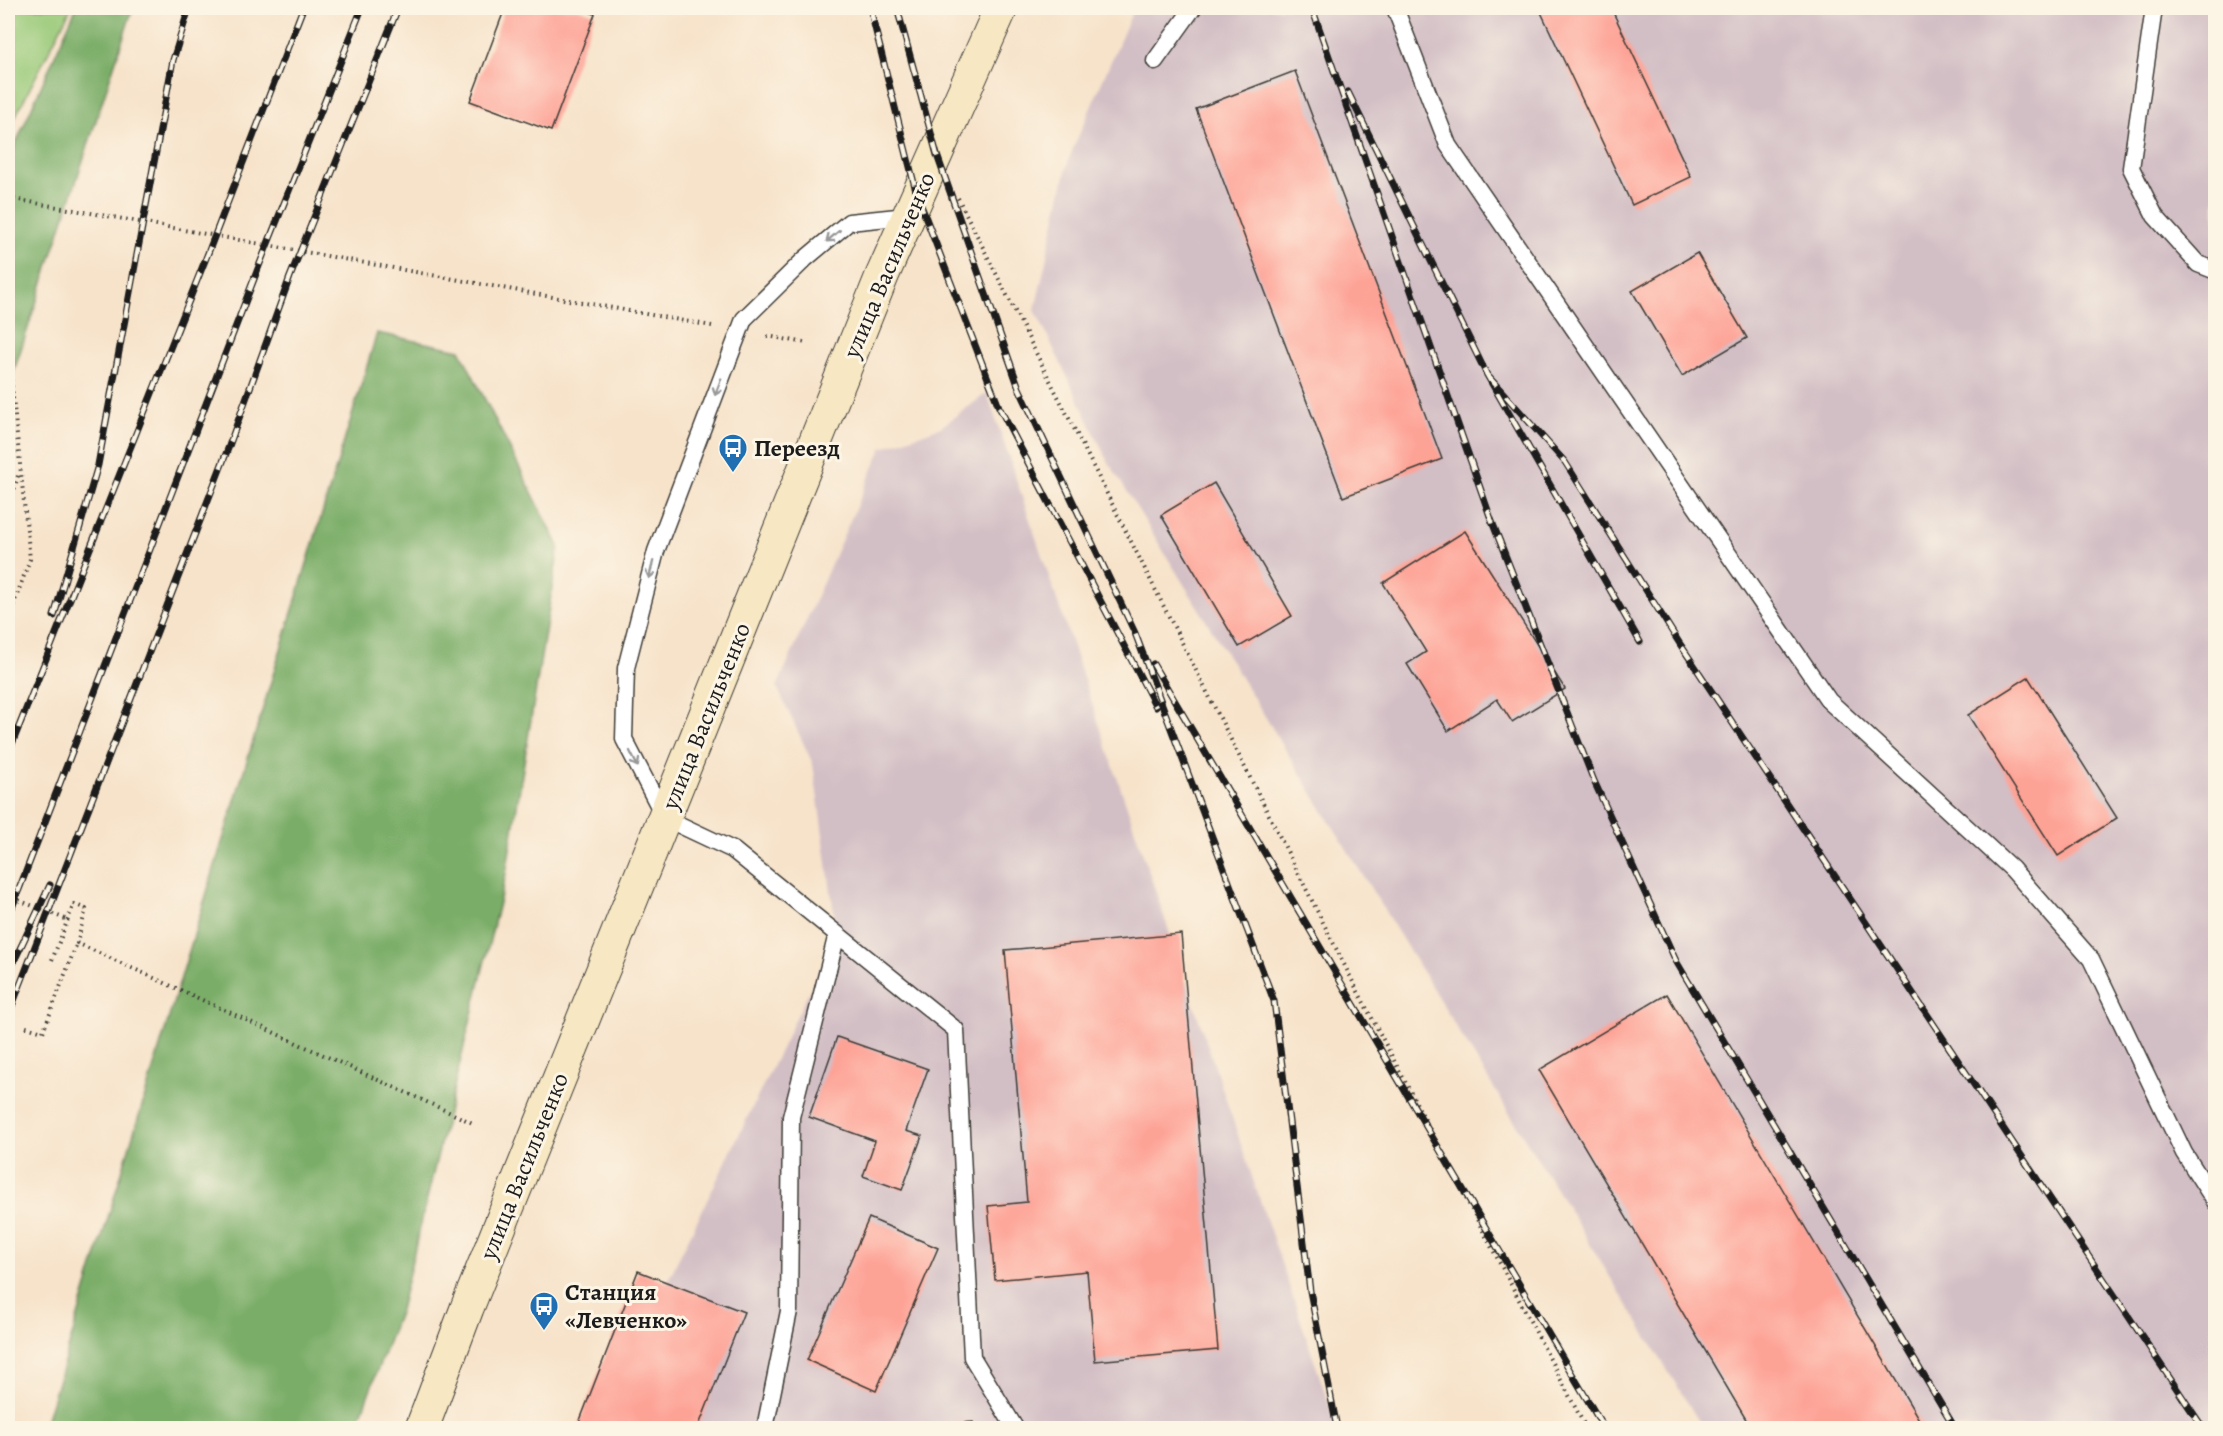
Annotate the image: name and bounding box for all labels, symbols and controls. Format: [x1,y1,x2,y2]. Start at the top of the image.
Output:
street label: улица Васильченко [835,167,943,364]
one-way arrow [825,229,841,242]
one-way arrow [712,377,723,396]
bus stop icon: Переезд [717,432,749,474]
place label: Переезд [754,432,840,464]
one-way arrow [645,560,657,579]
street label: улица Васильченко [654,618,758,815]
one-way arrow [629,750,641,768]
street label: улица Васильченко [472,1068,576,1265]
place label: Станция «Левченко» [565,1276,687,1336]
bus stop icon: Станция «Левченко» [528,1290,560,1332]

